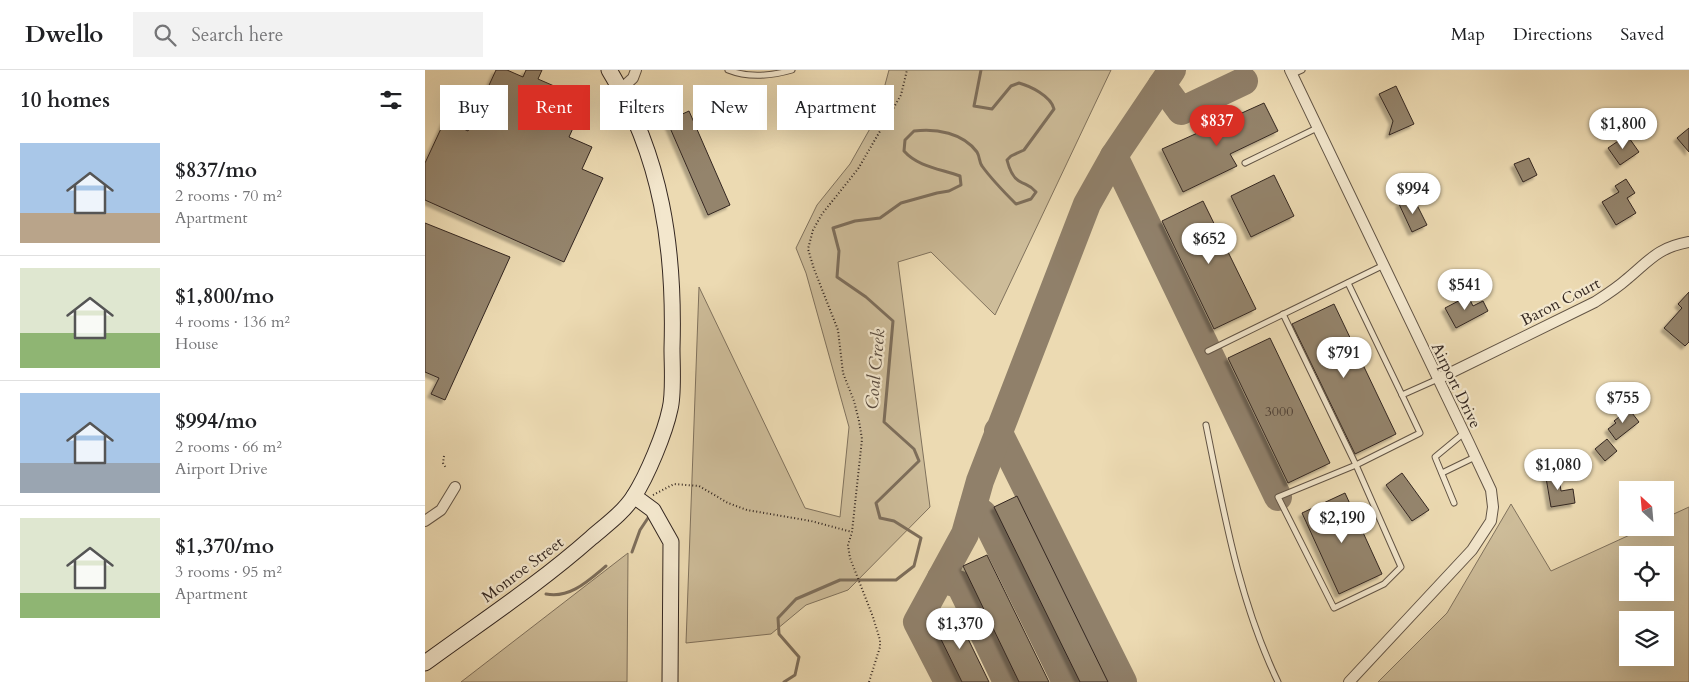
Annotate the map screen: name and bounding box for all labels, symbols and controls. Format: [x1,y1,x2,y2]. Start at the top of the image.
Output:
search box [133,12,483,57]
text: Dwello [25,18,103,51]
icon: search [151,21,179,49]
text: Search here [191,22,283,48]
text: Map [1451,22,1485,47]
text: Directions [1513,22,1592,47]
text: Saved [1620,22,1664,47]
chip: Buy [440,85,508,130]
chip: Rent [518,85,590,130]
chip: Filters [600,85,683,130]
chip: New [693,85,767,130]
chip: Apartment [777,85,894,130]
text: 10 homes [20,86,110,115]
icon: filters [377,86,405,114]
pin: $837 [1187,104,1247,147]
pin: $1,800 [1582,108,1664,150]
text: $837 [1201,110,1233,132]
text: $1,800 [1600,113,1646,135]
text: $837/mo [175,156,257,185]
icon: home [60,163,120,223]
pin: $994 [1383,172,1443,215]
text: $994 [1397,178,1429,200]
text: 2 rooms · 70 m² [175,185,282,207]
text: Apartment [175,207,248,229]
pin: $652 [1179,222,1239,265]
text: $652 [1193,228,1225,250]
pin: $541 [1435,268,1495,311]
street label: Baron Court [1517,273,1604,331]
text: $541 [1449,274,1481,296]
text: $1,800/mo [175,282,274,311]
icon: home [60,288,120,348]
text: 4 rooms · 136 m² [175,311,290,333]
water label: Coal Creek [860,328,891,410]
text: House [175,333,218,355]
pin: $791 [1314,336,1374,379]
street label: Airport Drive [1426,339,1486,432]
text: $791 [1328,342,1360,364]
pin: $755 [1593,382,1653,424]
text: $755 [1607,387,1639,409]
house number: 3000 [1265,402,1293,421]
text: $994/mo [175,407,257,436]
icon: home [60,413,120,473]
text: 2 rooms · 66 m² [175,436,282,458]
pin: $1,080 [1517,448,1599,491]
text: $1,080 [1535,454,1581,476]
text: Airport Drive [175,458,268,480]
north arrow [1619,481,1674,536]
map controls [1619,481,1674,666]
pin: $2,190 [1301,502,1383,544]
text: $2,190 [1319,507,1365,529]
text: $1,370/mo [175,532,274,561]
street label: Monroe Street [477,532,568,608]
icon: home [60,538,120,598]
button: locate [1619,546,1674,601]
text: 3 rooms · 95 m² [175,561,282,583]
text: Apartment [175,583,248,605]
pin: $1,370 [919,608,1001,650]
button: layers [1619,611,1674,666]
text: $1,370 [937,613,983,635]

